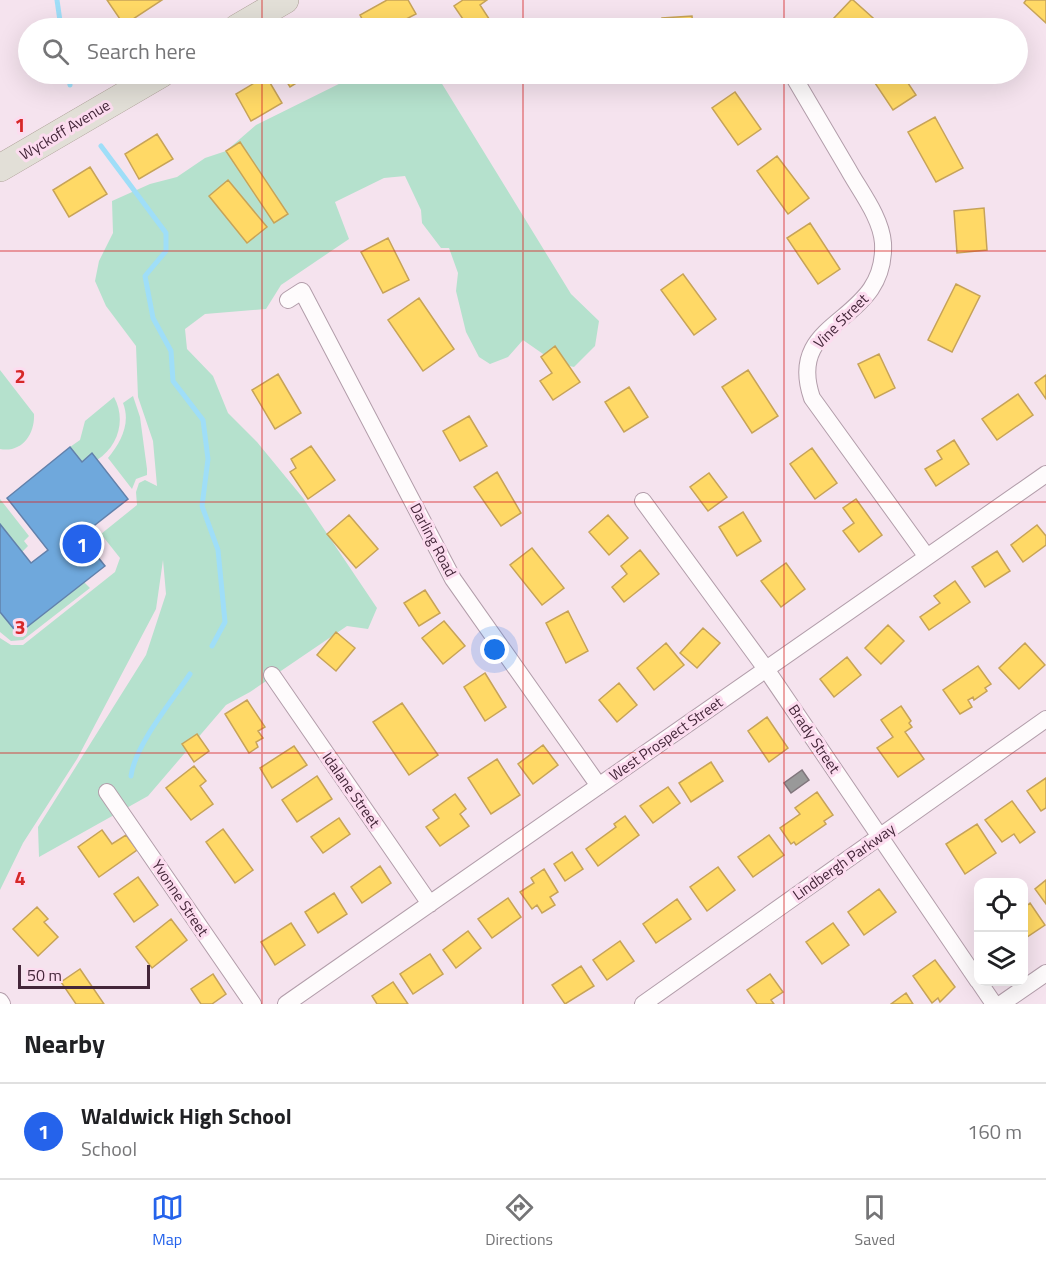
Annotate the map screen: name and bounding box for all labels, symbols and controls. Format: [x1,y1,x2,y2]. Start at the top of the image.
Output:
search box [18,18,1028,84]
text: Search here [87,34,196,68]
icon: search [39,35,72,68]
street label: Wyckoff Avenue [15,93,114,166]
text: 1 [14,109,26,140]
street label: Vine Street [808,287,874,353]
text: 2 [14,360,26,391]
street label: Darling Road [404,499,463,581]
pin: 1 [62,522,101,566]
text: 3 [14,611,26,642]
your location [480,635,509,664]
street label: West Prospect Street [604,690,728,786]
street label: Brady Street [783,699,846,779]
street label: Idalane Street [317,747,386,833]
street label: Lindbergh Parkway [788,818,900,906]
street label: Yvonne Street [146,855,215,941]
text: 4 [14,862,26,893]
map controls [974,878,1028,986]
button: locate [974,878,1028,932]
button: layers [974,932,1028,986]
scale bar [18,962,150,990]
text: 50 m [27,963,62,987]
text: Nearby [24,1024,105,1063]
text: Waldwick High School [81,1099,292,1133]
text: 1 [38,1116,49,1147]
text: 160 m [967,1116,1022,1147]
text: School [81,1133,137,1164]
tab: Map [151,1191,184,1251]
tab: Directions [485,1191,553,1251]
tab: Saved [855,1191,895,1251]

